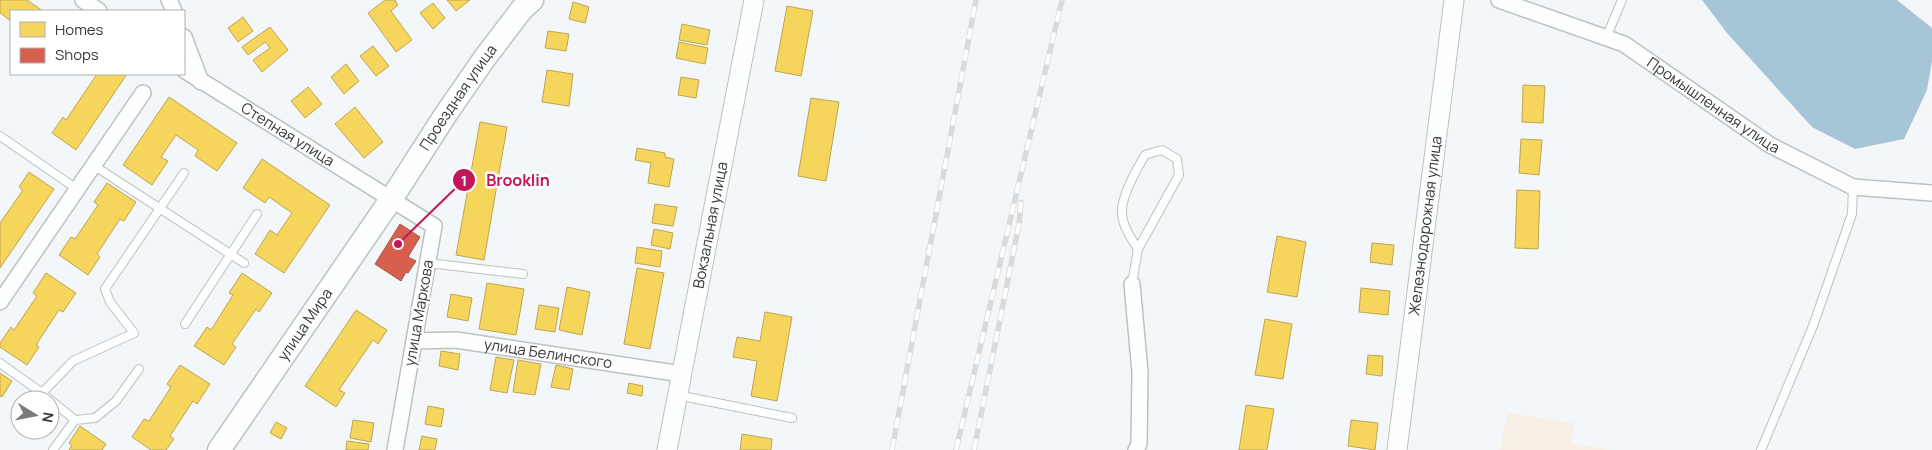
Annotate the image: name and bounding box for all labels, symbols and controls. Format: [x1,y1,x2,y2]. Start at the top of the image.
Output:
legend [10,10,185,75]
text: Homes [55,19,104,40]
street label: Проездная улица [414,40,501,154]
text: Shops [55,44,99,65]
street label: Промышленная улица [1643,52,1783,158]
street label: Степная улица [237,97,339,171]
street label: Железнодорожная улица [1403,135,1447,317]
street label: Вокзальная улица [687,160,733,290]
callout: Brooklin [452,165,560,196]
text: Brooklin [486,169,550,191]
text: 1 [461,170,467,191]
street label: улица Маркова [399,258,438,368]
street label: улица Мира [272,284,337,365]
street label: улица Белинского [482,333,614,373]
north arrow [10,390,60,440]
text: N [38,411,59,424]

